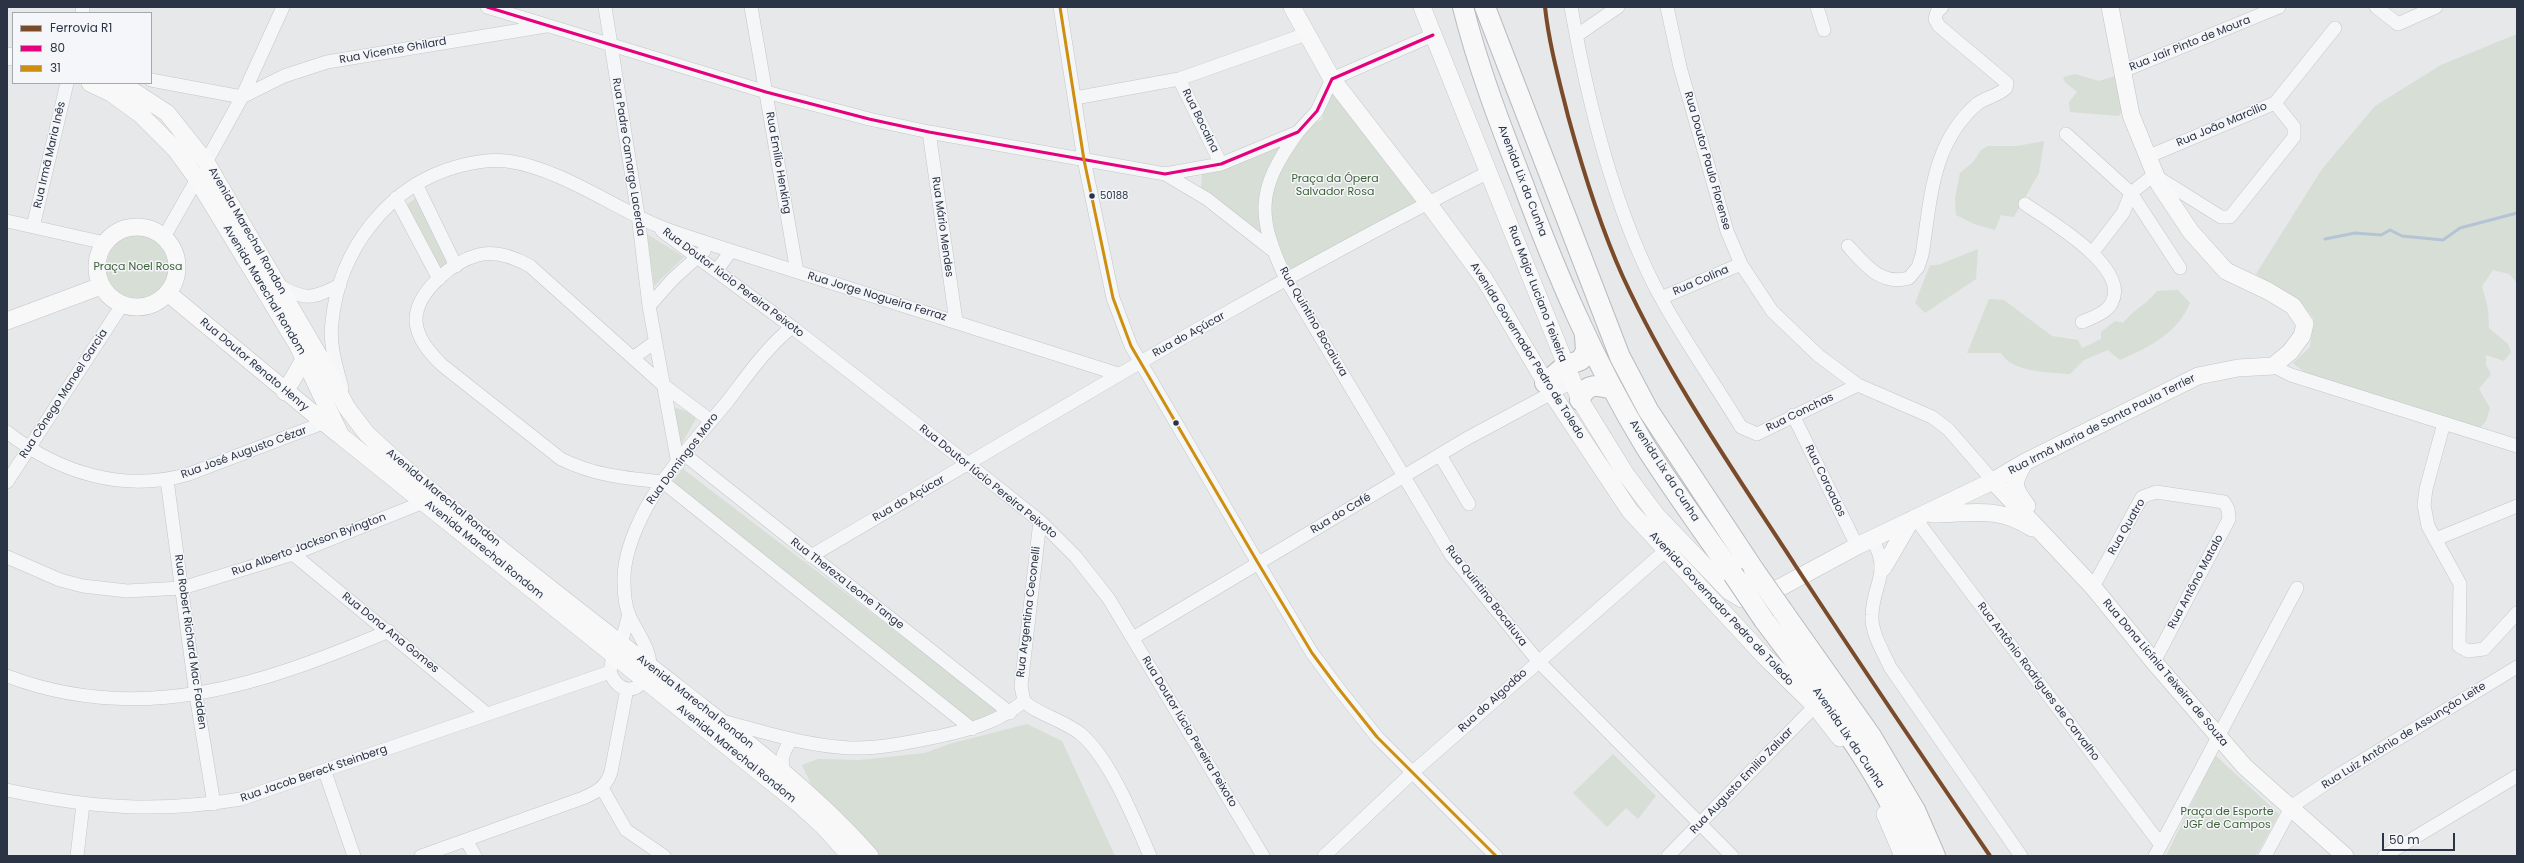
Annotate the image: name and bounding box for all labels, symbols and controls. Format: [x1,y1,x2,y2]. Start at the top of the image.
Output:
legend [12,12,152,84]
street label: Rua Jair Pinto de Moura [2127,14,2253,74]
text: Ferrovia R1 [50,19,112,36]
street label: Rua Vicente Ghilard [338,35,448,67]
text: 80 [50,39,65,56]
text: 31 [50,59,61,76]
street label: Rua Padre Camargo Lacerda [609,77,647,237]
street label: Rua Bocaina [1179,87,1221,155]
street label: Rua Doutor Paulo Florense [1681,90,1733,232]
street label: Rua Irmã Maria Inês [31,100,69,210]
street label: Rua João Marcílio [2175,100,2269,150]
street label: Rua Emílio Henking [763,111,793,215]
street label: Avenida Lix da Cunha [1495,123,1549,239]
street label: Avenida Marechal Rondon [205,165,289,297]
park label: Praça da Ópera Salvador Rosa [1291,172,1379,198]
street label: Rua Mário Mendes [928,176,956,278]
place label: 50188 [1100,190,1128,202]
marker: 50188 [1087,191,1097,201]
street label: Avenida Marechal Rondom [220,223,308,357]
street label: Rua Major Luciano Teixeira [1505,224,1569,364]
street label: Rua Doutor lúcio Pereira Peixoto [660,225,806,341]
park label: Praça Noel Rosa [93,260,183,274]
street label: Avenida Governador Pedro de Toledo [1467,260,1587,442]
street label: Rua Colina [1671,263,1731,299]
street label: Rua Quintino Bocaiuva [1276,265,1350,379]
street label: Rua Jorge Nogueira Ferraz [806,270,948,324]
street label: Rua do Açúcar [1150,310,1228,360]
street label: Rua Doutor Renato Henry [197,316,311,414]
street label: Rua Cônego Manoel Garcia [17,327,111,461]
street label: Rua Irmã Maria de Santa Paula Terrier [2006,372,2198,478]
street label: Rua Conchas [1764,391,1836,435]
street label: Rua Domingos Moro [644,411,722,507]
unlabelled marker [1171,418,1181,428]
street label: Avenida Lix da Cunha [1626,418,1702,524]
street label: Rua Doutor lúcio Pereira Peixoto [916,422,1060,542]
street label: Rua José Augusto Cézar [179,424,309,482]
street label: Rua Coroados [1802,443,1848,519]
street label: Avenida Marechal Rondon [383,446,503,550]
street label: Rua do Açúcar [871,473,947,525]
street label: Rua do Café [1309,491,1373,537]
street label: Rua Quatro [2106,497,2148,557]
street label: Avenida Marechal Rondom [422,498,546,602]
street label: Rua Alberto Jackson Byington [230,511,388,579]
street label: Avenida Governador Pedro de Toledo [1646,529,1796,689]
street label: Rua Antôno Matalo [2166,533,2226,631]
street label: Rua Thereza Leone Tange [788,536,906,632]
street label: Rua Quintino Bocaiuva [1442,543,1530,649]
street label: Rua Argentina Ceconelli [1014,546,1044,678]
street label: Rua Robert Richard Mac Fadden [171,554,209,730]
street label: Rua Dona Ana Gomes [339,590,441,676]
street label: Rua Dona Licínia Teixeira de Souza [2099,597,2231,749]
street label: Rua Antônio Rodrigues de Carvalho [1974,600,2102,764]
street label: Avenida Marechal Rondon [634,652,756,752]
street label: Rua Doutor lúcio Pereira Peixoto [1139,654,1239,810]
street label: Rua do Algodão [1456,667,1530,735]
street label: Rua Luiz Antônio de Assunção Leite [2319,680,2489,792]
street label: Avenida Lix da Cunha [1809,685,1887,791]
street label: Avenida Marechal Rondom [674,702,798,806]
street label: Rua Augusto Emilio Zaluar [1688,725,1796,837]
street label: Rua Jacob Bereck Steinberg [239,743,389,805]
park label: Praça de Esporte JGF de Campos [2181,805,2273,831]
scale bar [2384,825,2457,851]
text: 50 m [2389,831,2420,848]

